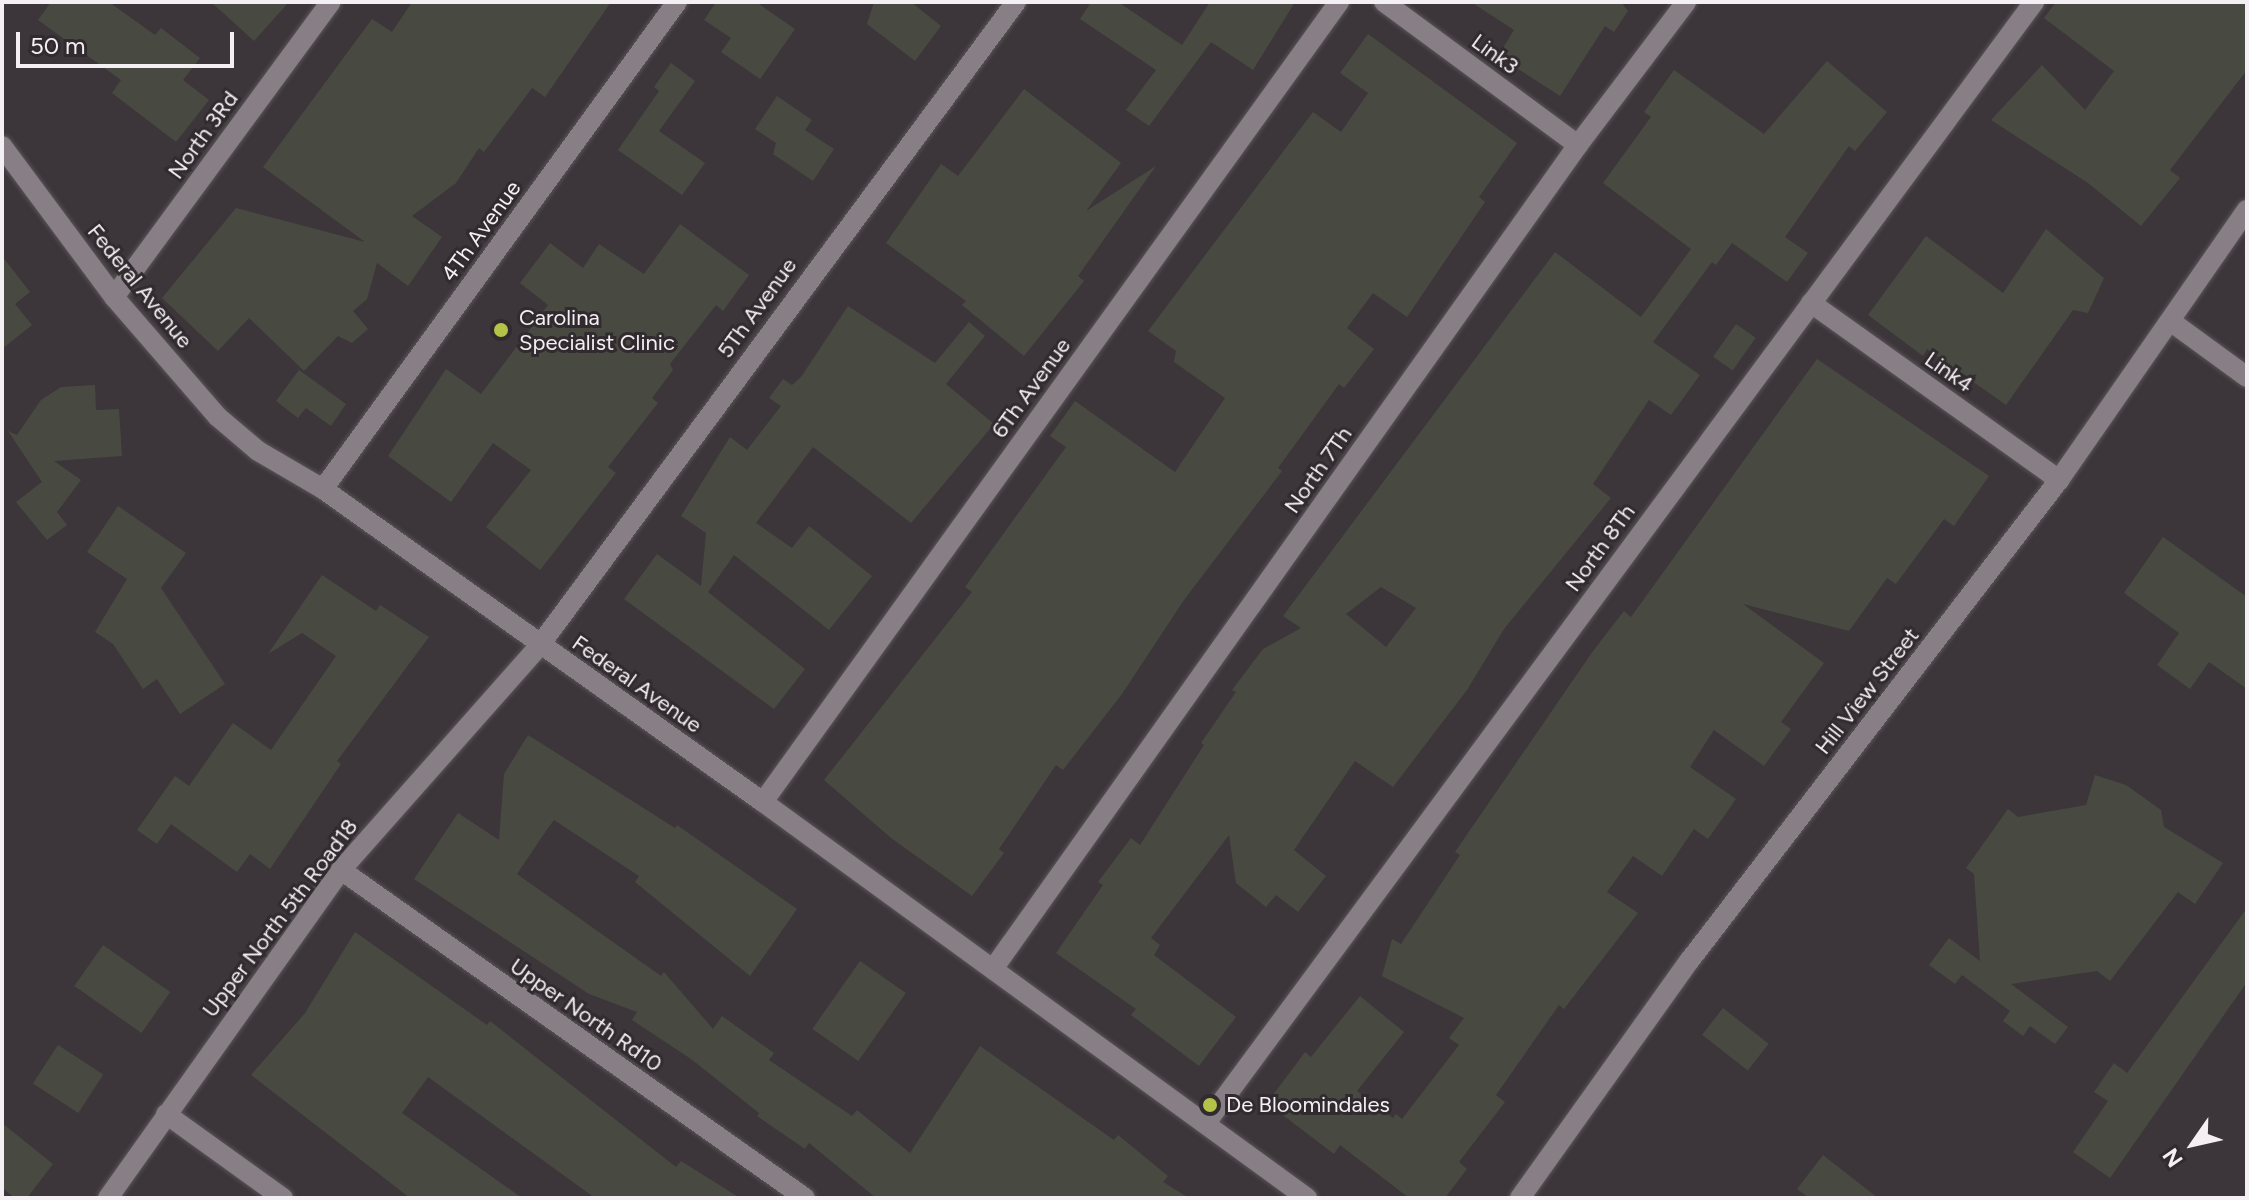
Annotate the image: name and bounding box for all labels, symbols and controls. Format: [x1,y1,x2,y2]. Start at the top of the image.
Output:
scale bar [20,16,238,66]
street label: Link3 [1466,28,1524,80]
text: 50 m [30,31,86,60]
street label: North 3Rd [162,86,244,184]
street label: 4Th Avenue [436,176,526,286]
street label: Federal Avenue [82,219,198,353]
street label: 5Th Avenue [712,253,802,363]
place label: Carolina Specialist Clinic [519,304,675,356]
marker: Carolina Specialist Clinic [490,319,512,341]
street label: 6Th Avenue [986,333,1076,443]
street label: Link4 [1920,346,1978,398]
street label: North 7Th [1279,422,1357,518]
street label: North 8Th [1560,499,1640,597]
street label: Hill View Street [1809,623,1925,759]
street label: Federal Avenue [567,630,707,738]
street label: Upper North 5th Road18 [197,814,363,1022]
street label: Upper North Rd10 [505,953,667,1077]
place label: De Bloomindales [1226,1092,1390,1118]
marker: De Bloomindales [1201,1096,1219,1114]
north arrow [2153,1104,2233,1184]
text: N [2157,1143,2189,1172]

